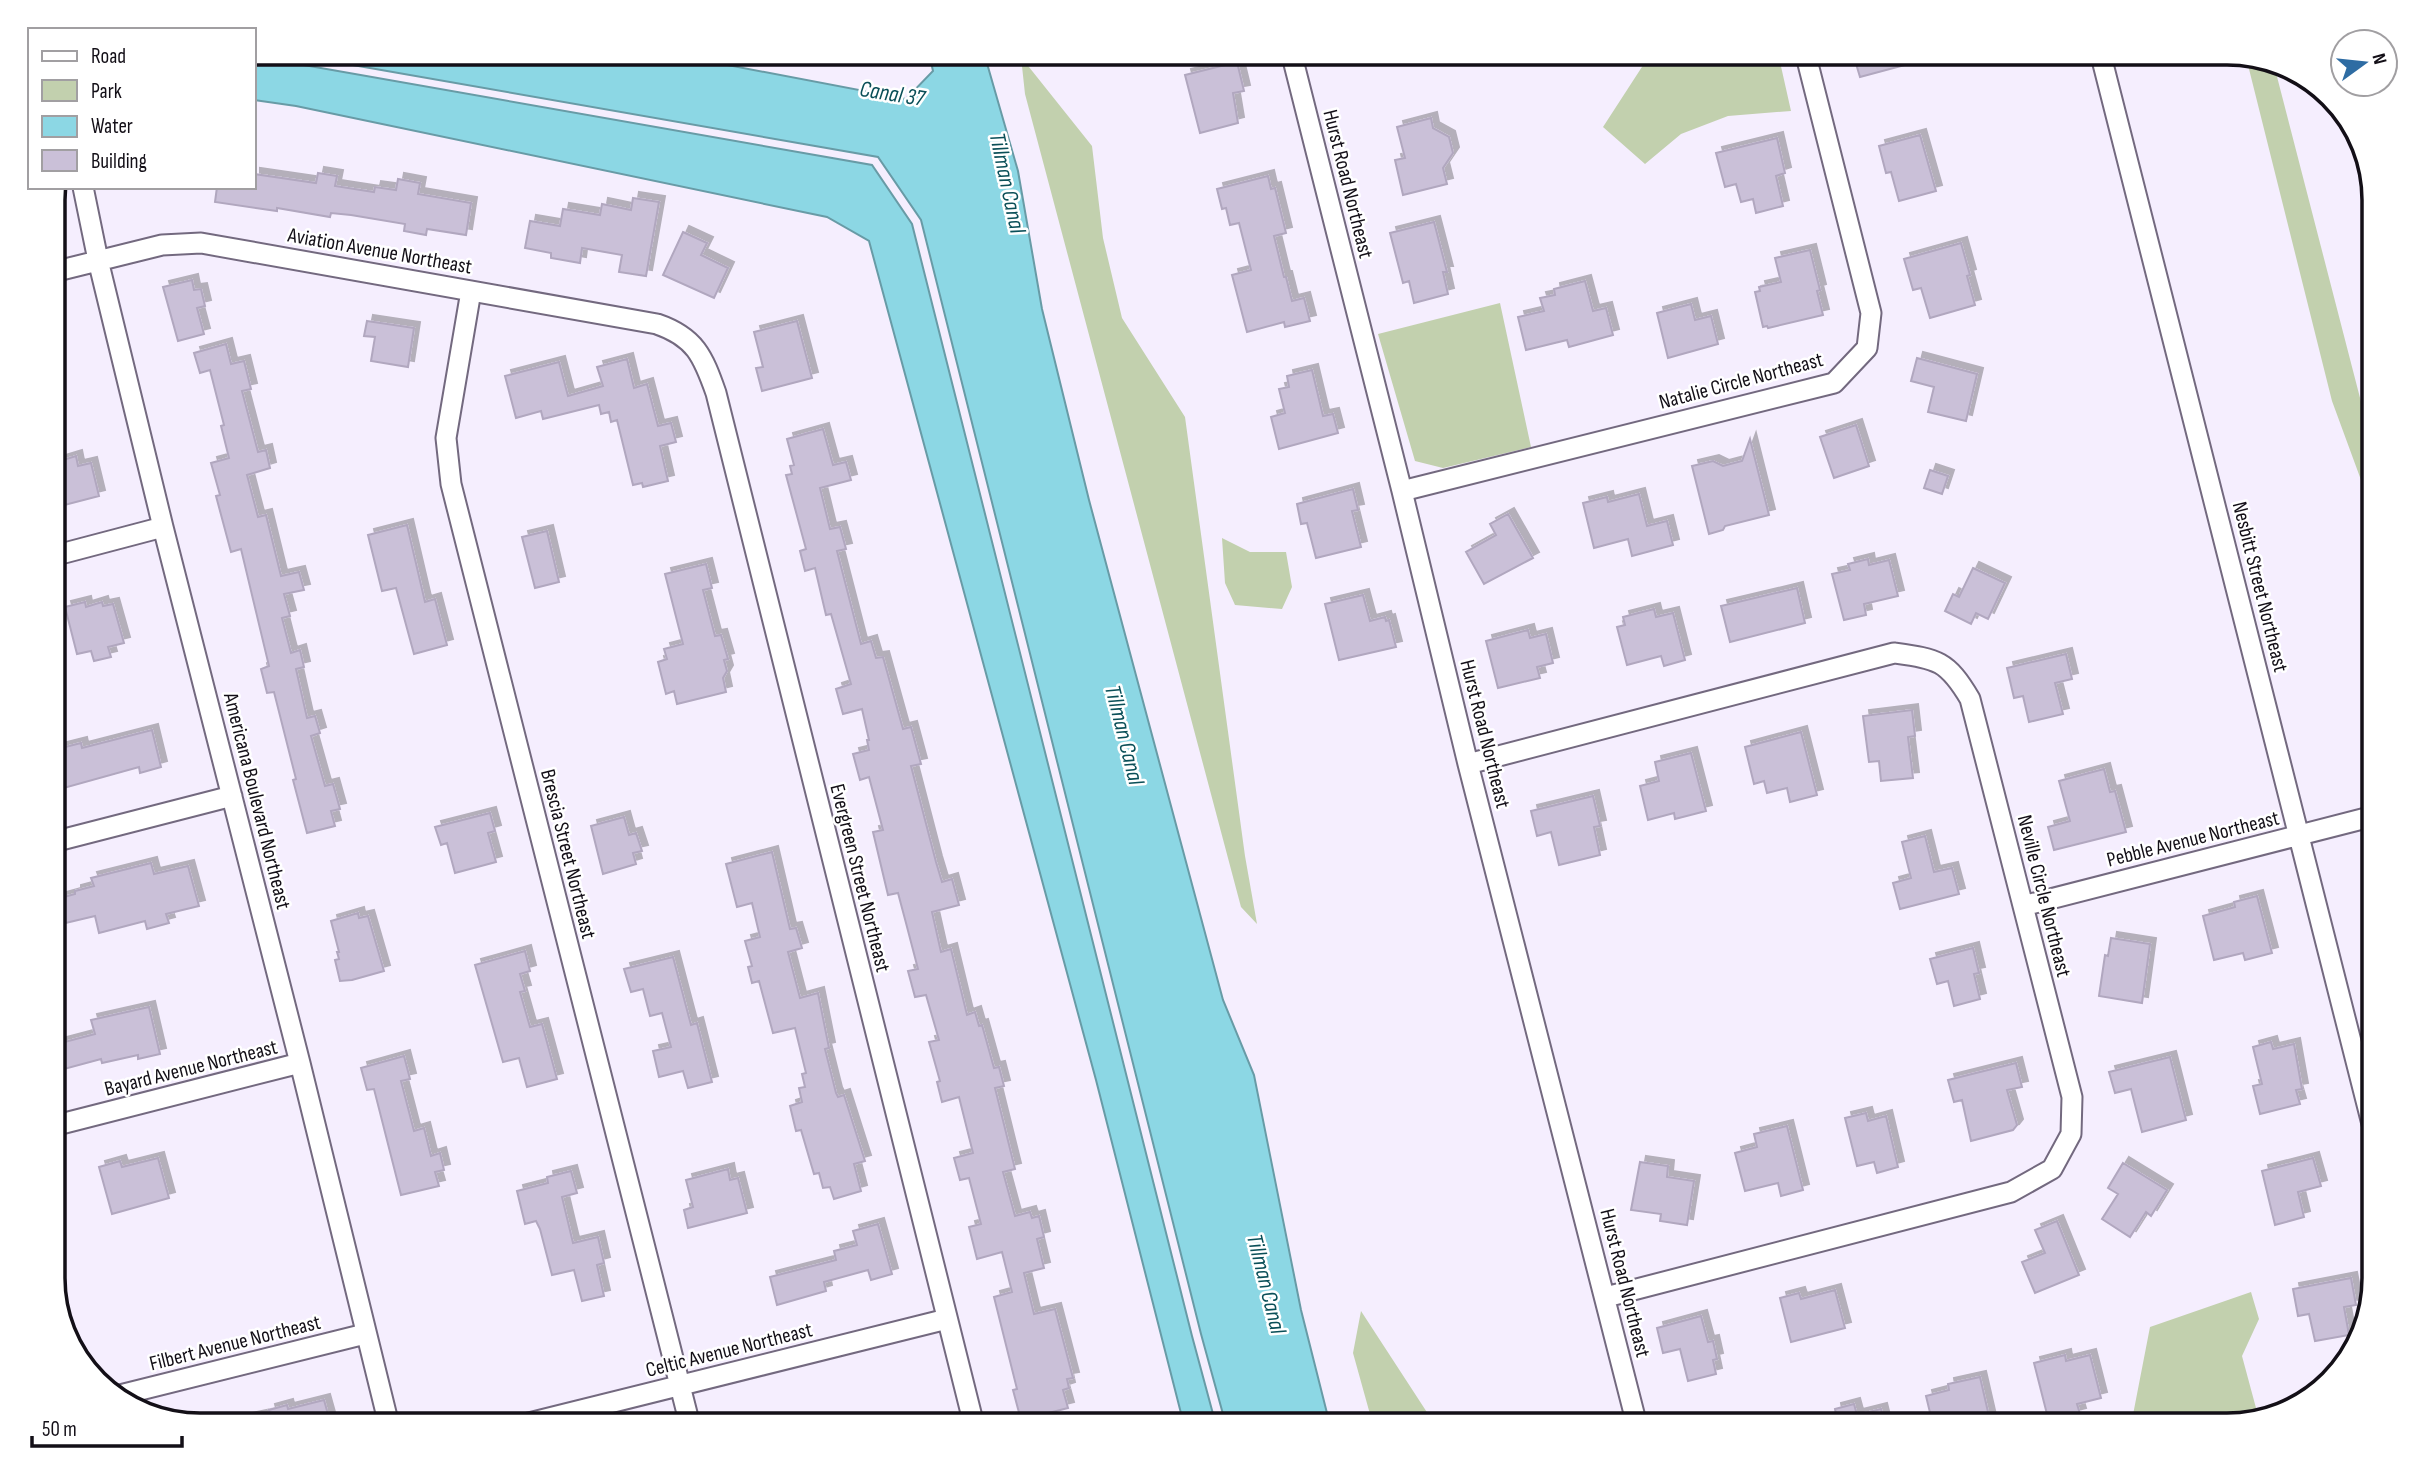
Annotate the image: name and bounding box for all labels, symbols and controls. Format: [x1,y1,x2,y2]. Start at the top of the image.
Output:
legend [28,28,256,189]
north arrow [2329,28,2399,98]
text: Road [91,44,126,69]
text: N [2367,51,2391,67]
water label: Canal 37 [858,75,928,113]
text: Park [91,79,122,104]
street label: Hurst Road Northeast [1317,107,1379,261]
text: Water [91,114,133,139]
water label: Tillman Canal [983,130,1031,237]
text: Building [91,149,147,174]
street label: Aviation Avenue Northeast [285,222,474,280]
street label: Natalie Circle Northeast [1656,347,1826,415]
street label: Nesbitt Street Northeast [2227,499,2293,675]
street label: Hurst Road Northeast [1454,657,1516,811]
water label: Tillman Canal [1098,682,1150,789]
street label: Americana Boulevard Northeast [218,689,296,912]
street label: Brescia Street Northeast [535,767,601,941]
street label: Evergreen Street Northeast [825,781,895,975]
street label: Pebble Avenue Northeast [2104,805,2282,873]
street label: Neville Circle Northeast [2012,812,2076,980]
street label: Bayard Avenue Northeast [102,1034,280,1102]
street label: Hurst Road Northeast [1594,1206,1656,1360]
water label: Tillman Canal [1240,1231,1292,1338]
street label: Filbert Avenue Northeast [147,1310,323,1376]
street label: Celtic Avenue Northeast [643,1317,815,1383]
scale bar [32,1404,182,1448]
text: 50 m [42,1417,77,1442]

